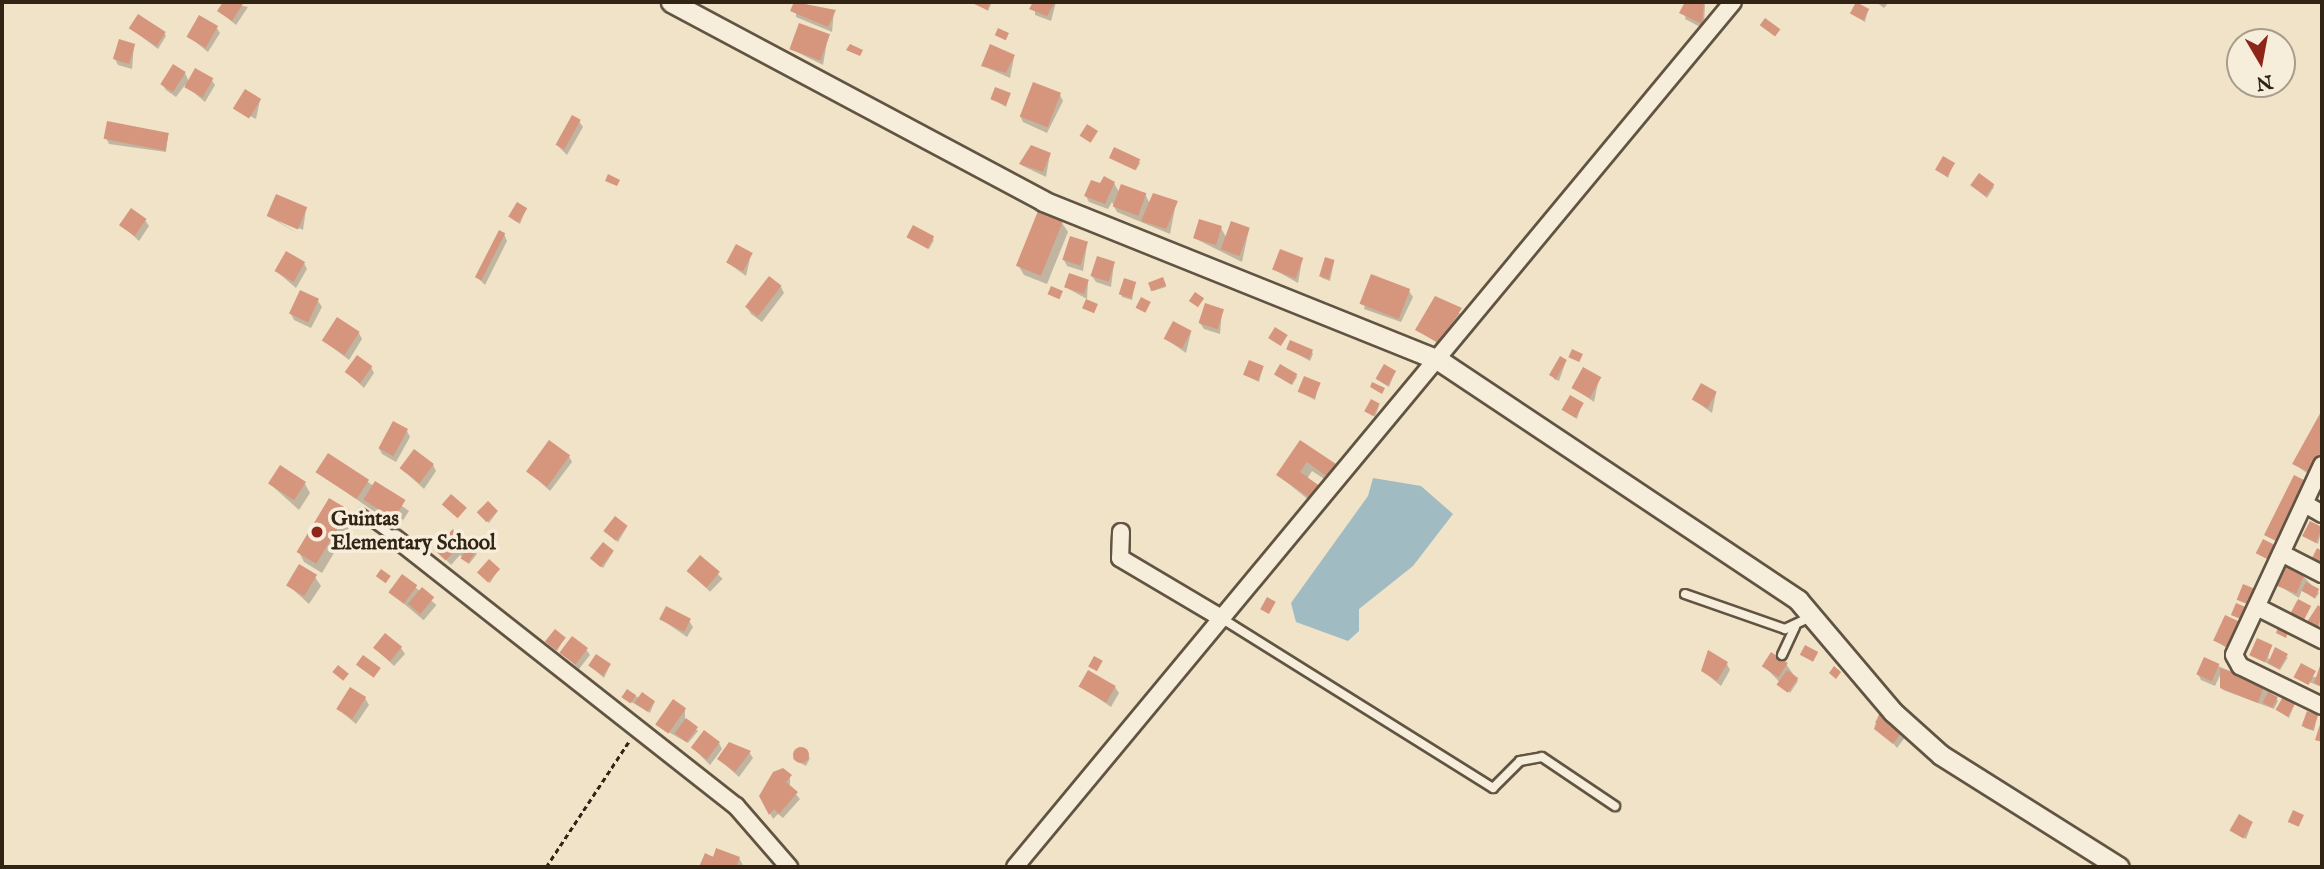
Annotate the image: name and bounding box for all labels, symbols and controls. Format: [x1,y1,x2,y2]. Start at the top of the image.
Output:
north arrow [2226,28,2296,98]
text: N [2254,68,2274,95]
place label: Guintas Elementary School [331,507,496,557]
marker: Guintas Elementary School [309,524,325,540]

